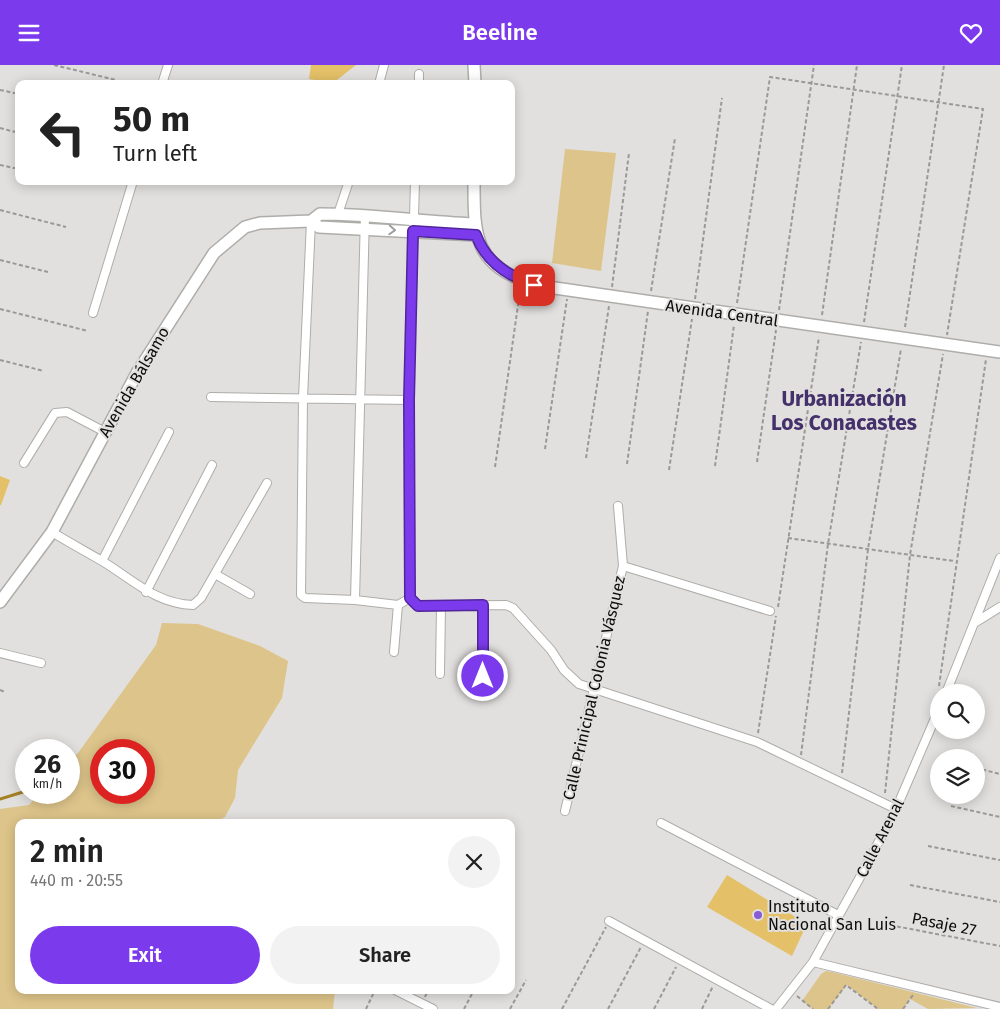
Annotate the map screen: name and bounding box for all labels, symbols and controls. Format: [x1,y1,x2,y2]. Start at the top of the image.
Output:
icon: menu [15,19,43,47]
text: Beeline [462,19,538,46]
icon: heart [957,19,985,47]
text: 50 m [113,98,190,140]
icon: left [30,100,95,165]
text: Turn left [113,140,197,167]
one-way arrow [389,225,397,236]
pin [513,264,555,306]
icon: arrive [520,271,548,299]
street label: Avenida Central [664,296,780,330]
street label: Avenida Bálsamo [95,323,173,441]
district label: Urbanización Los Conacastes [771,386,917,436]
street label: Calle Prinicipal Colonia Vásquez [559,574,629,802]
position arrow [456,649,508,701]
map controls [930,684,985,804]
button: search [930,684,985,739]
speed limit sign: 30 [90,739,155,804]
button: layers [930,749,985,804]
text: 26 [34,750,61,780]
text: km/h [33,777,62,791]
street label: Calle Arenal [852,795,908,881]
text: 2 min [30,834,104,870]
button: close [448,836,500,888]
text: 440 m · 20:55 [30,871,123,890]
place label: Instituto Nacional San Luis [768,897,896,934]
street label: Pasaje 27 [910,908,978,940]
marker: Instituto Nacional San Luis [752,909,764,921]
button: Exit [30,926,260,984]
button: Share [270,926,500,984]

